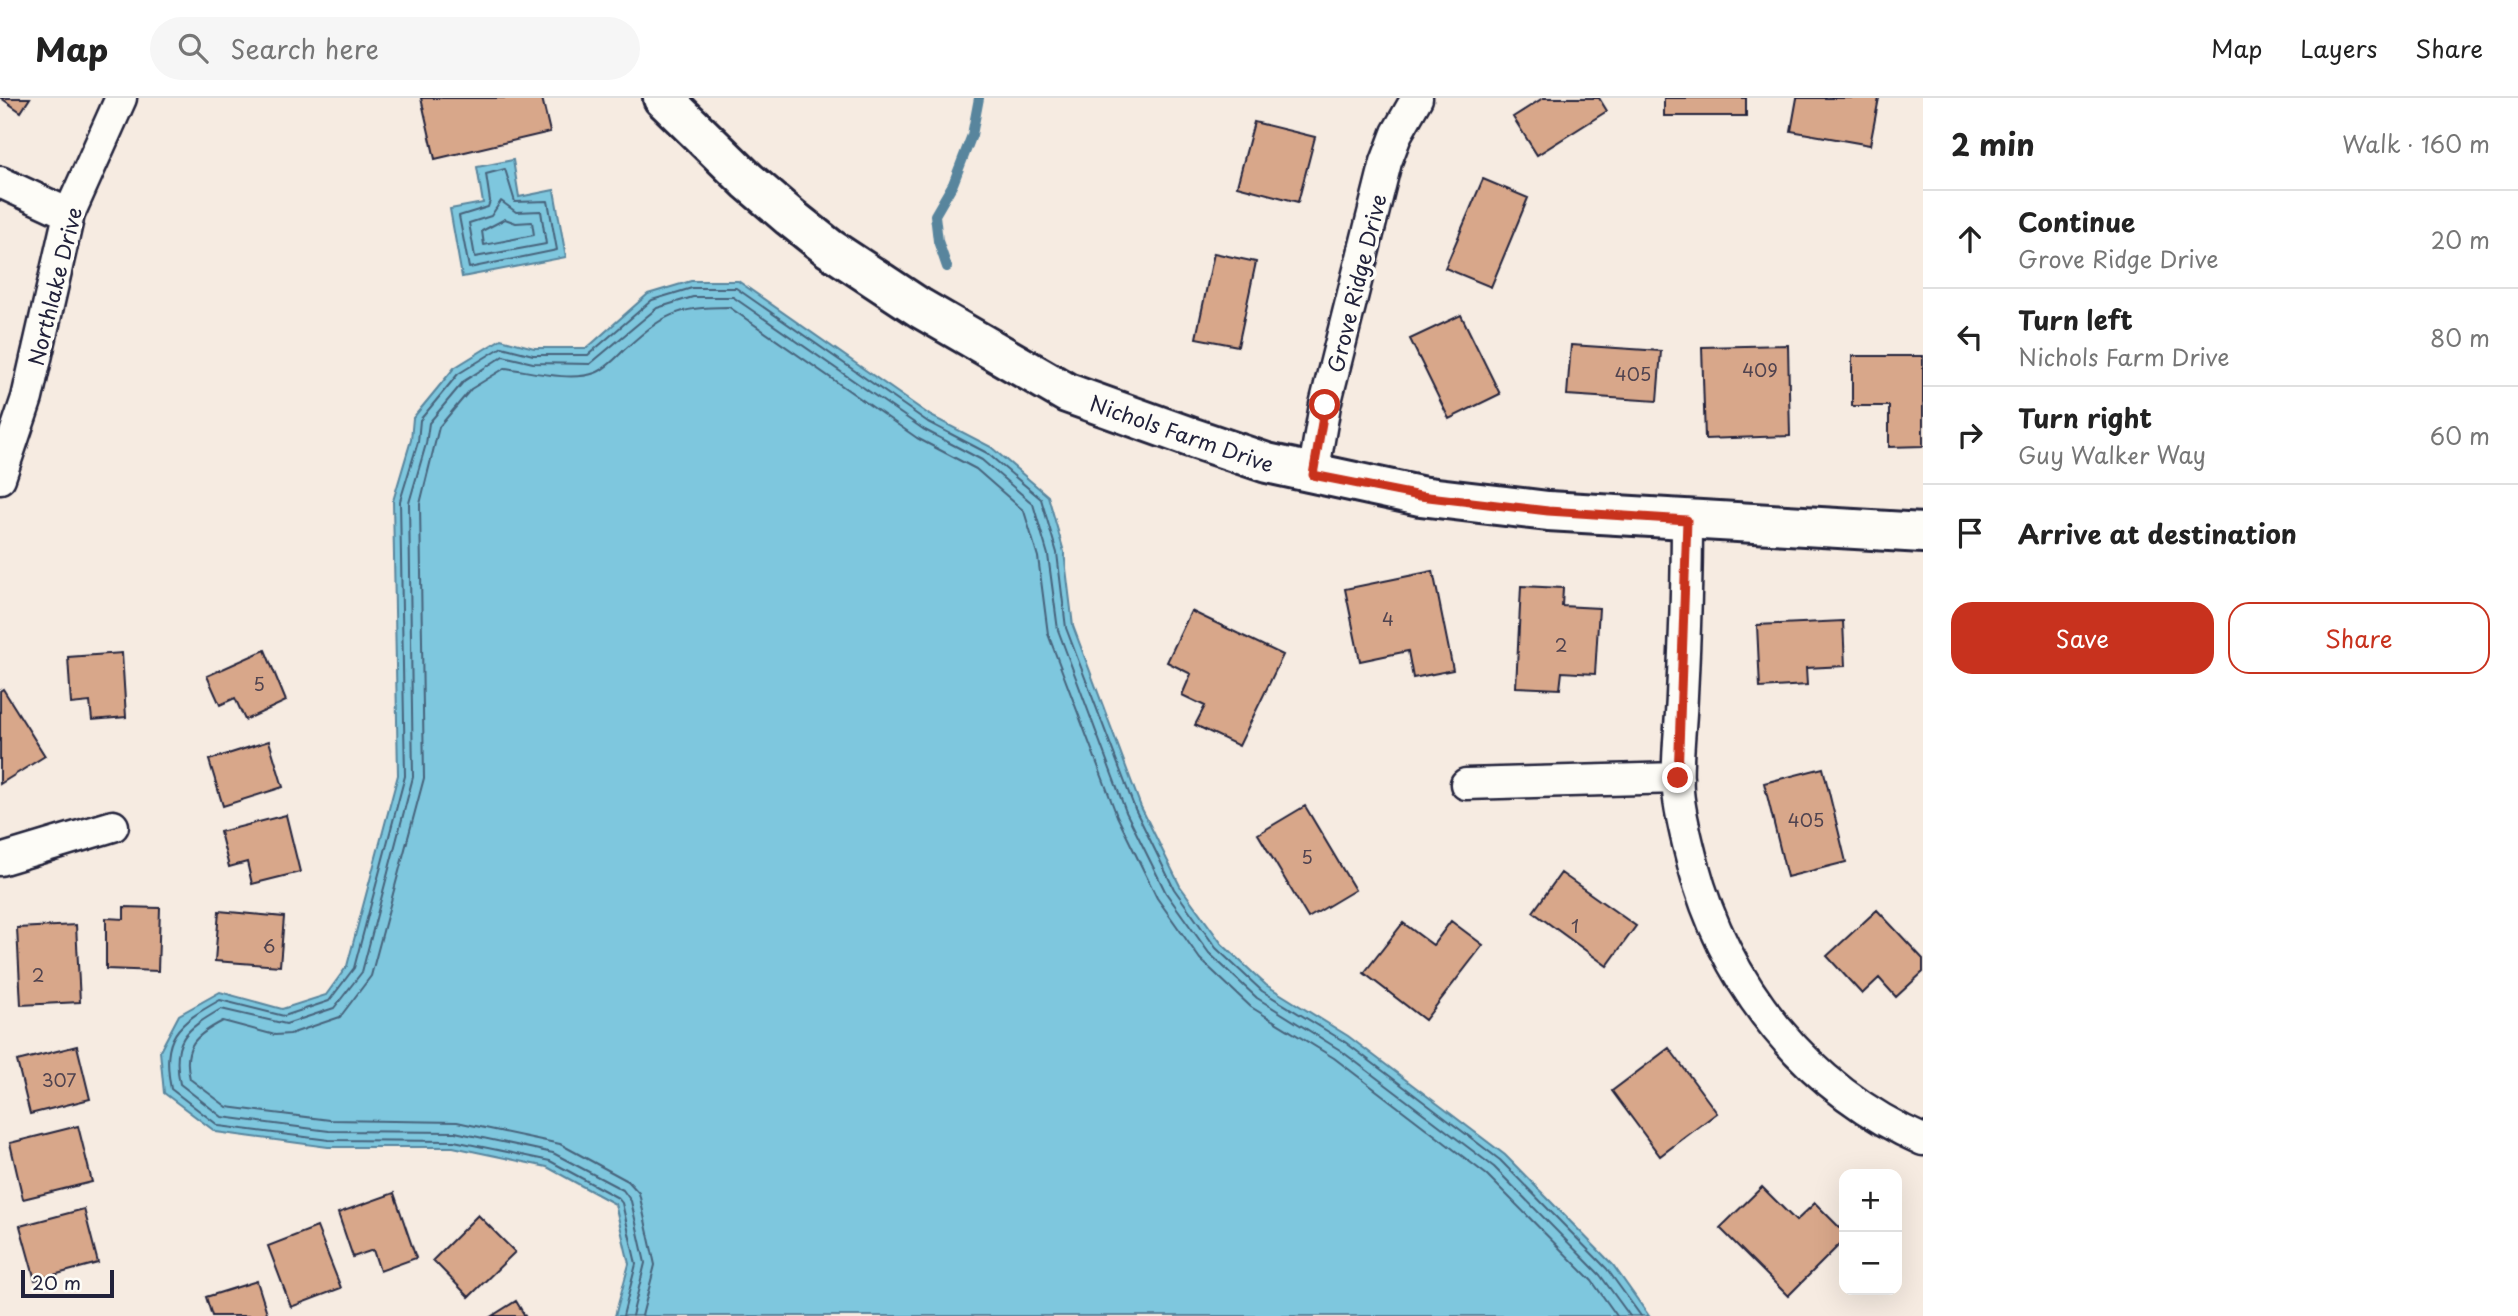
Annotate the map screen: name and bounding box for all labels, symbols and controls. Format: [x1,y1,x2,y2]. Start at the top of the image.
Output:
search box [150,17,640,80]
text: Map [35,23,108,73]
icon: search [174,29,212,67]
text: Search here [230,29,379,68]
text: Map [2211,30,2262,66]
text: Layers [2300,30,2377,66]
text: Share [2415,30,2483,66]
text: 2 min [1951,121,2035,166]
text: Walk · 160 m [2342,126,2490,161]
street label: Grove Ridge Drive [1318,190,1394,376]
text: Continue [2018,202,2135,241]
street label: Northlake Drive [19,203,89,369]
icon: ahead [1951,220,1989,258]
text: 20 m [2431,222,2490,257]
text: Grove Ridge Drive [2018,241,2218,276]
text: Turn left [2018,300,2133,339]
icon: left [1951,318,1989,356]
text: 80 m [2430,320,2490,355]
text: Nichols Farm Drive [2018,339,2229,374]
house number: 409 [1742,356,1778,383]
house number: 405 [1615,360,1651,387]
street label: Nichols Farm Drive [1086,386,1278,480]
route start [1309,389,1340,420]
text: Turn right [2018,398,2152,437]
icon: right [1951,416,1989,454]
text: 60 m [2430,418,2490,453]
text: Guy Walker Way [2018,437,2206,472]
icon: arrive [1951,514,1989,552]
text: Arrive at destination [2018,514,2297,553]
button: Save [1951,602,2214,674]
button: Share [2228,602,2490,674]
house number: 4 [1382,605,1394,632]
house number: 2 [1555,631,1567,658]
house number: 5 [253,670,265,697]
route end [1662,762,1693,793]
house number: 405 [1788,806,1824,833]
house number: 5 [1301,843,1313,870]
house number: 1 [1571,912,1579,939]
house number: 6 [263,932,275,959]
house number: 2 [32,961,44,988]
house number: 307 [42,1066,76,1093]
map controls [1839,1169,1902,1295]
button: + [1839,1169,1902,1232]
button: − [1839,1232,1902,1295]
scale bar [21,1267,114,1299]
text: 20 m [32,1268,81,1296]

